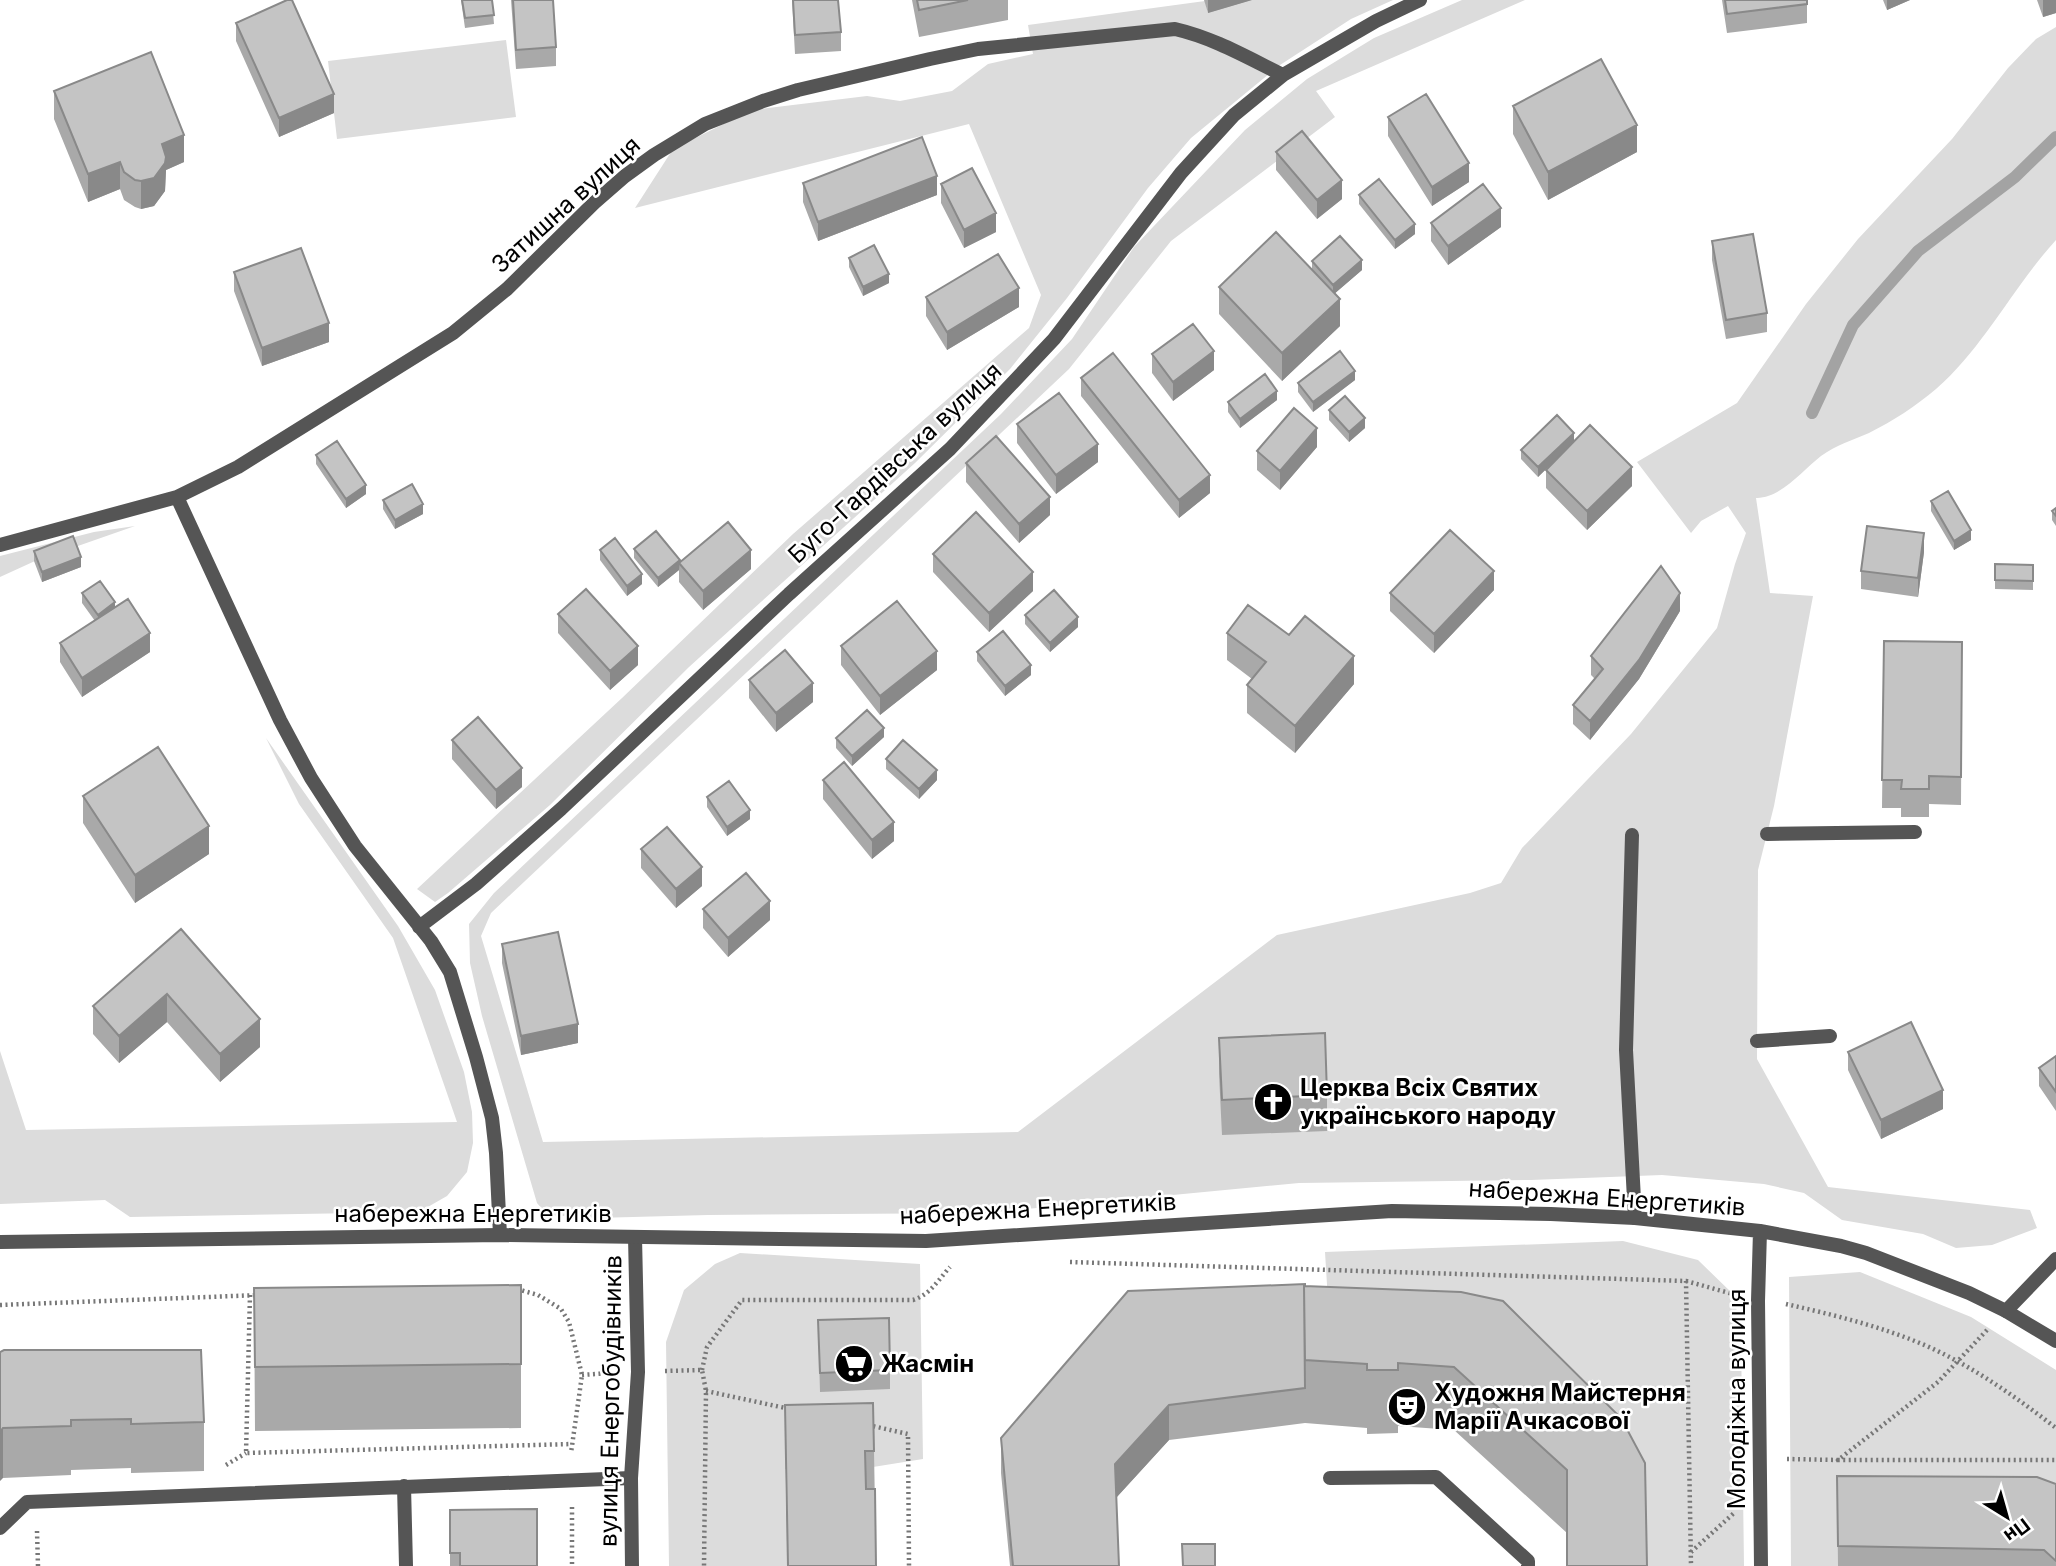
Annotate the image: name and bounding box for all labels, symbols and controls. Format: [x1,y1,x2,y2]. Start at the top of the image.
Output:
street label: Затишна вулиця [485,130,646,279]
street label: Буго-Гардівська вулиця [782,356,1007,569]
place label: Церква Всіх Святих українського народу [1300,1073,1556,1130]
church icon: Церква Всіх Святих українського народу [1252,1081,1294,1123]
street label: набережна Енергетиків [1468,1173,1746,1222]
street label: набережна Енергетиків [899,1187,1177,1230]
street label: набережна Енергетиків [334,1199,612,1228]
street label: вулиця Енергобудівників [593,1255,628,1547]
street label: Молодіжна вулиця [1722,1289,1751,1509]
supermarket icon: Жасмін [833,1343,875,1385]
place label: Жасмін [881,1349,974,1378]
place label: Художня Майстерня Марії Ачкасової [1434,1378,1686,1435]
theatre icon: Художня Майстерня Марії Ачкасової [1386,1386,1428,1428]
north arrow [1972,1482,2042,1552]
text: Пн [2000,1513,2034,1547]

